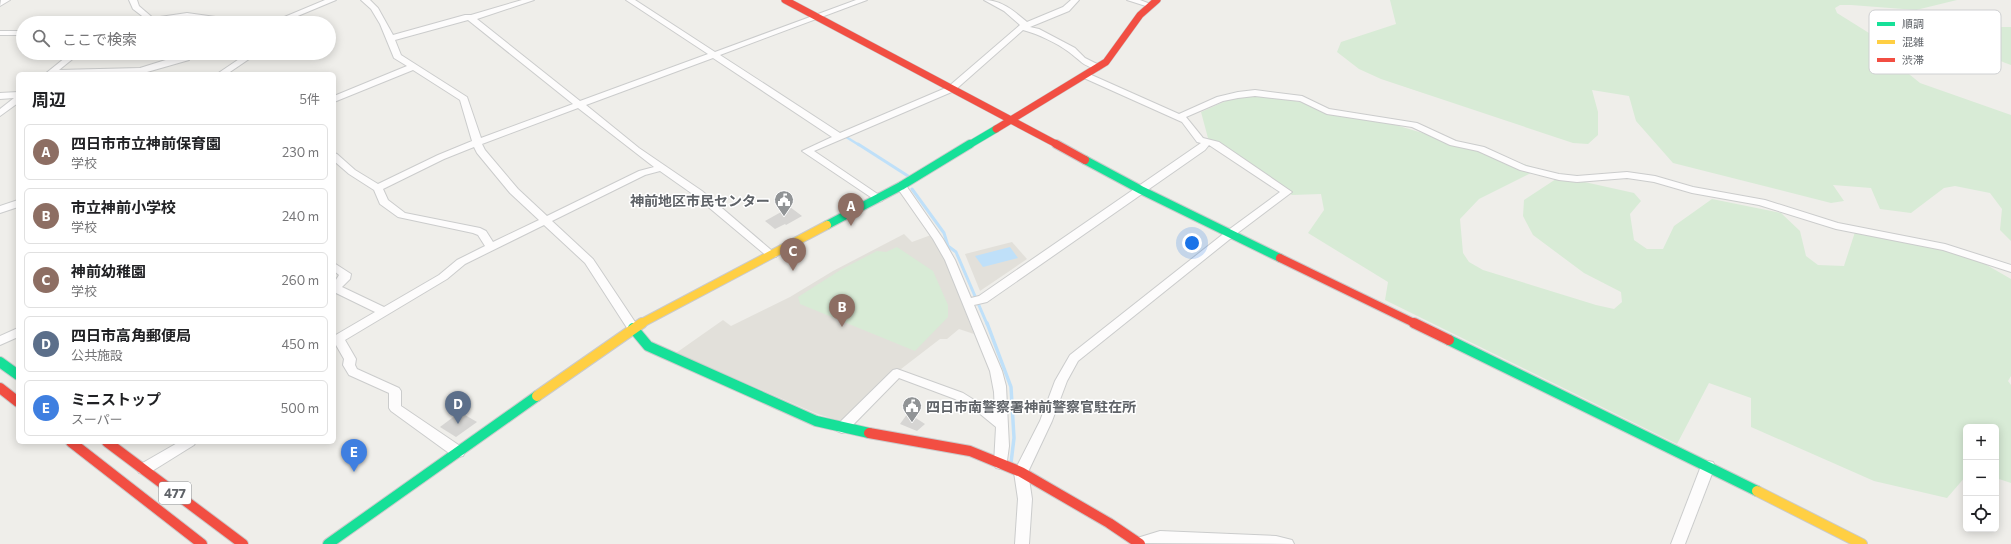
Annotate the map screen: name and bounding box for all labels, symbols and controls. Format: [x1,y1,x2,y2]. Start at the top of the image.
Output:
legend [1869,10,2001,74]
search box [16,16,336,60]
text: 順調 [1902,17,1924,30]
icon: search [30,27,52,49]
text: ここで検索 [62,30,137,48]
text: 混雑 [1902,35,1924,48]
text: 渋滞 [1902,53,1924,66]
text: 周辺 [32,89,66,110]
text: 5件 [300,91,320,107]
text: 四日市市立神前保育園 [71,134,221,152]
text: A [41,144,51,160]
text: 230 m [282,144,319,160]
text: 学校 [71,155,97,171]
public building icon: 神前地区市民センター [773,189,795,217]
place label: 神前地区市民センター [630,192,770,209]
pin: A [838,193,864,226]
text: 市立神前小学校 [71,198,176,216]
text: B [42,208,50,224]
text: 240 m [282,208,319,224]
text: 学校 [71,219,97,235]
your location [1182,233,1202,253]
pin: C [780,238,806,271]
text: 神前幼稚園 [71,262,146,280]
text: C [42,272,50,288]
text: 260 m [282,272,319,288]
text: 学校 [71,283,97,299]
pin: B [829,294,855,327]
text: 四日市高角郵便局 [71,326,191,344]
text: D [41,336,51,352]
text: 450 m [281,336,319,352]
text: 公共施設 [71,347,123,363]
text: ミニストップ [71,390,161,408]
pin: D [445,391,471,424]
public building icon: 四日市南警察署神前警察官駐在所 [901,395,923,423]
place label: 四日市南警察署神前警察官駐在所 [926,398,1136,415]
text: E [42,400,50,416]
text: 500 m [281,400,319,416]
text: スーパー [71,411,123,427]
map controls [1963,424,1999,532]
button: + [1963,424,1999,460]
pin: E [341,439,367,472]
button: − [1963,460,1999,496]
road number: 477 [159,482,191,504]
button: locate [1963,496,1999,532]

